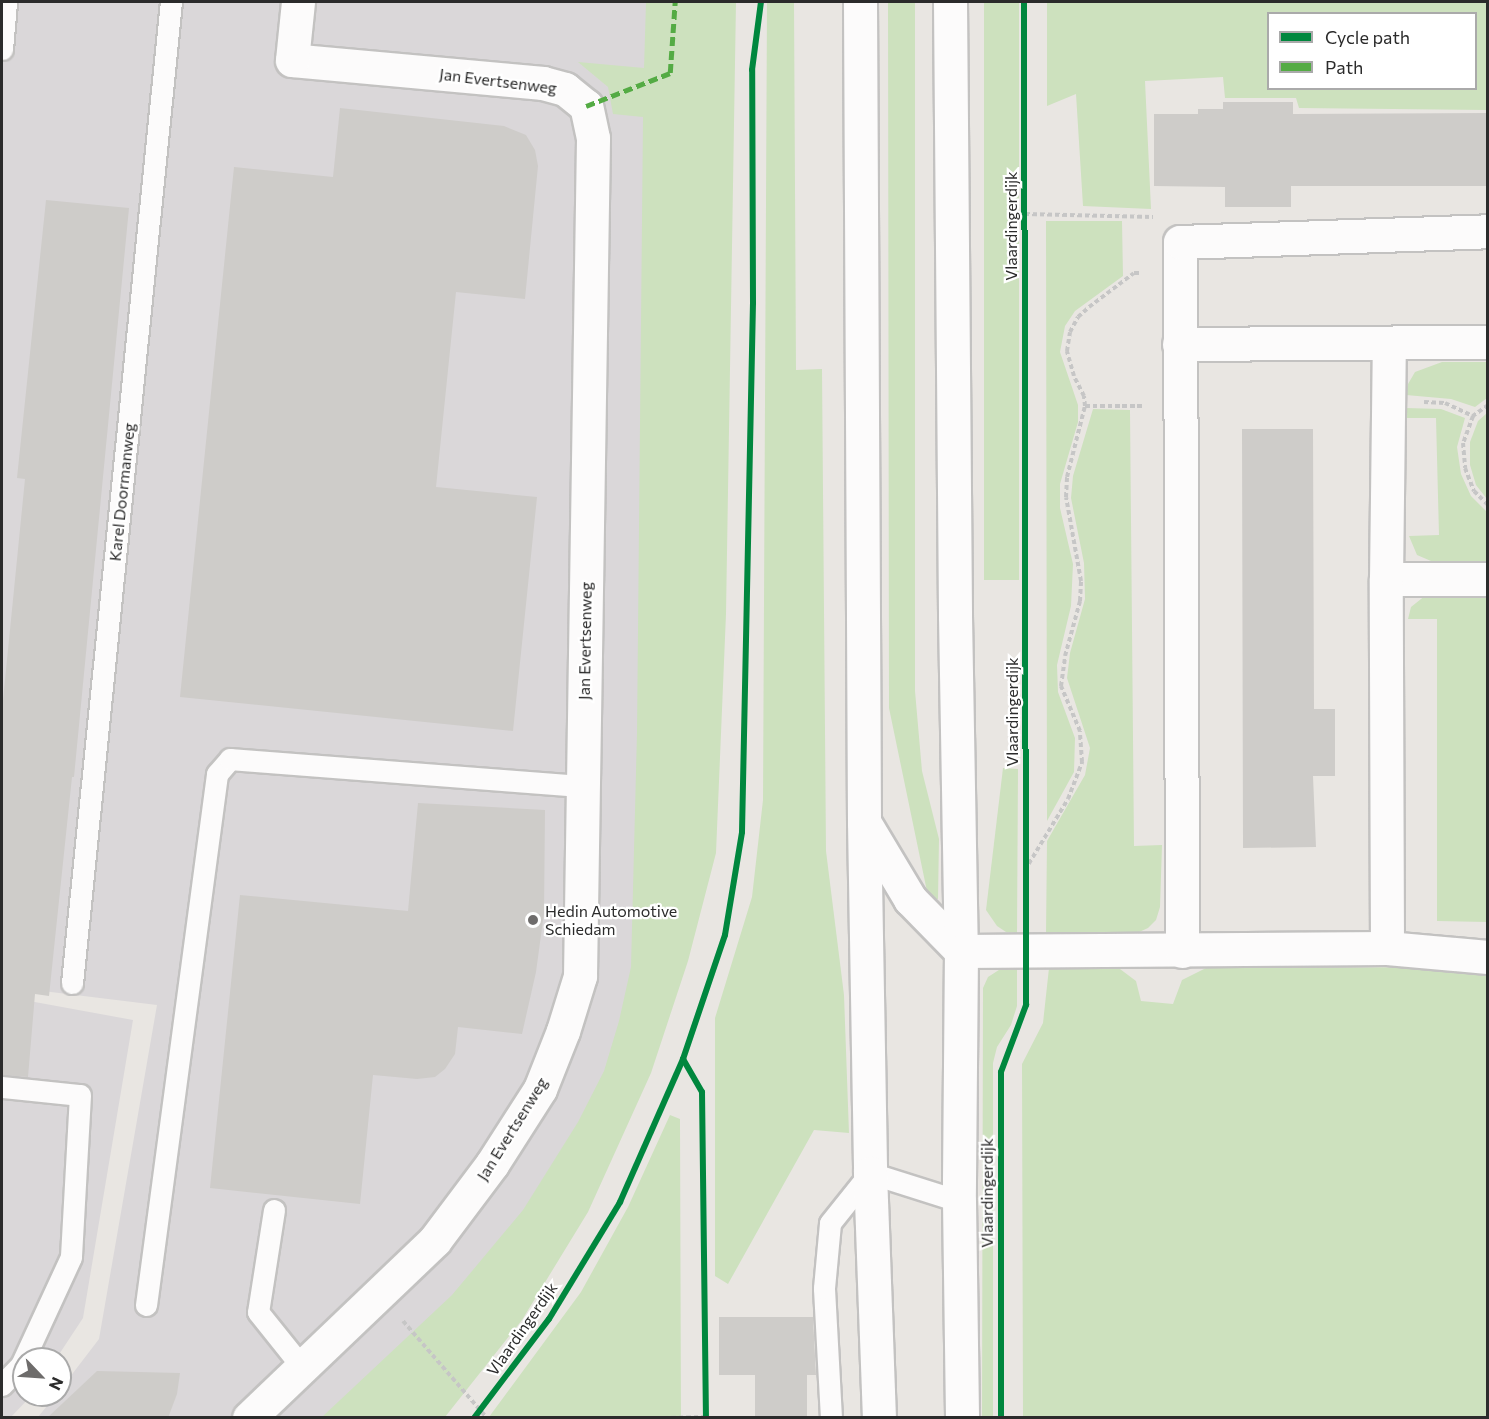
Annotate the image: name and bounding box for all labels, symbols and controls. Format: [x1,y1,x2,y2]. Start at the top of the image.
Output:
legend [1267,12,1477,90]
text: Cycle path [1325,26,1410,48]
text: Path [1325,56,1363,78]
street label: Jan Evertsenweg [438,64,558,98]
street label: Vlaardingerdijk [1001,171,1021,281]
street label: Karel Doormanweg [105,422,139,562]
street label: Jan Evertsenweg [574,582,596,700]
street label: Vlaardingerdijk [1002,657,1022,767]
place label: Hedin Automotive Schiedam [545,901,677,939]
marker: Hedin Automotive Schiedam [526,913,540,927]
street label: Jan Evertsenweg [473,1074,551,1184]
street label: Vlaardingerdijk [977,1138,997,1248]
street label: Vlaardingerdijk [483,1279,561,1379]
north arrow [12,1347,72,1407]
text: N [46,1375,68,1393]

